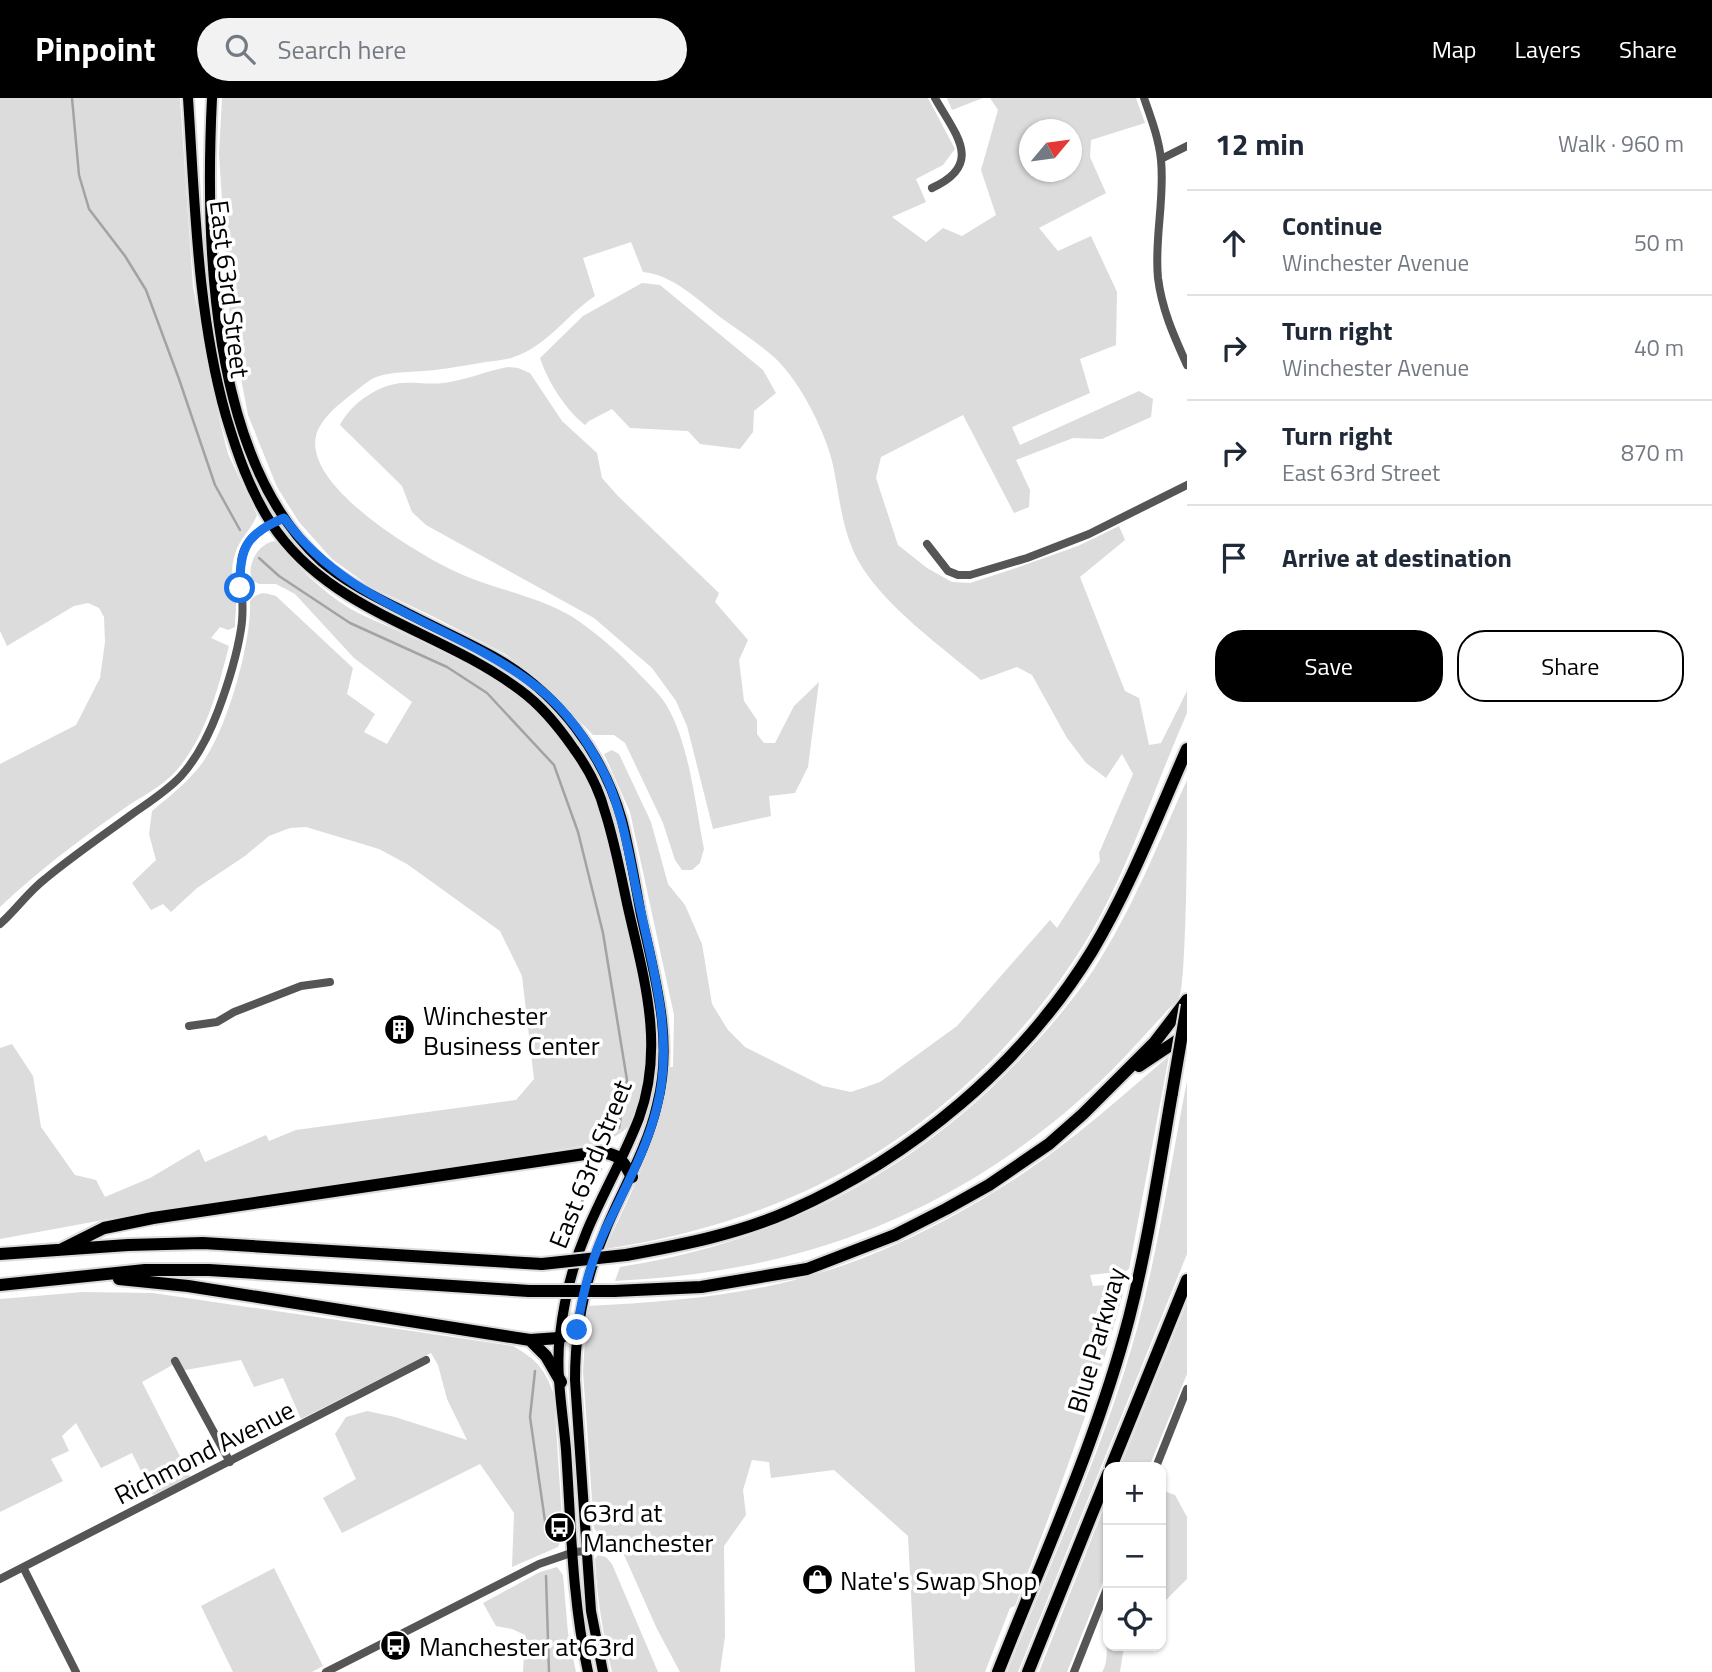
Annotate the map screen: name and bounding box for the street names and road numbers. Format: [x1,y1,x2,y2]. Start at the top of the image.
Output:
street label: East 63rd Street [200,198,260,380]
street label: East 63rd Street [538,1074,642,1254]
street label: Blue Parkway [1057,1263,1135,1417]
street label: Richmond Avenue [107,1390,301,1514]

